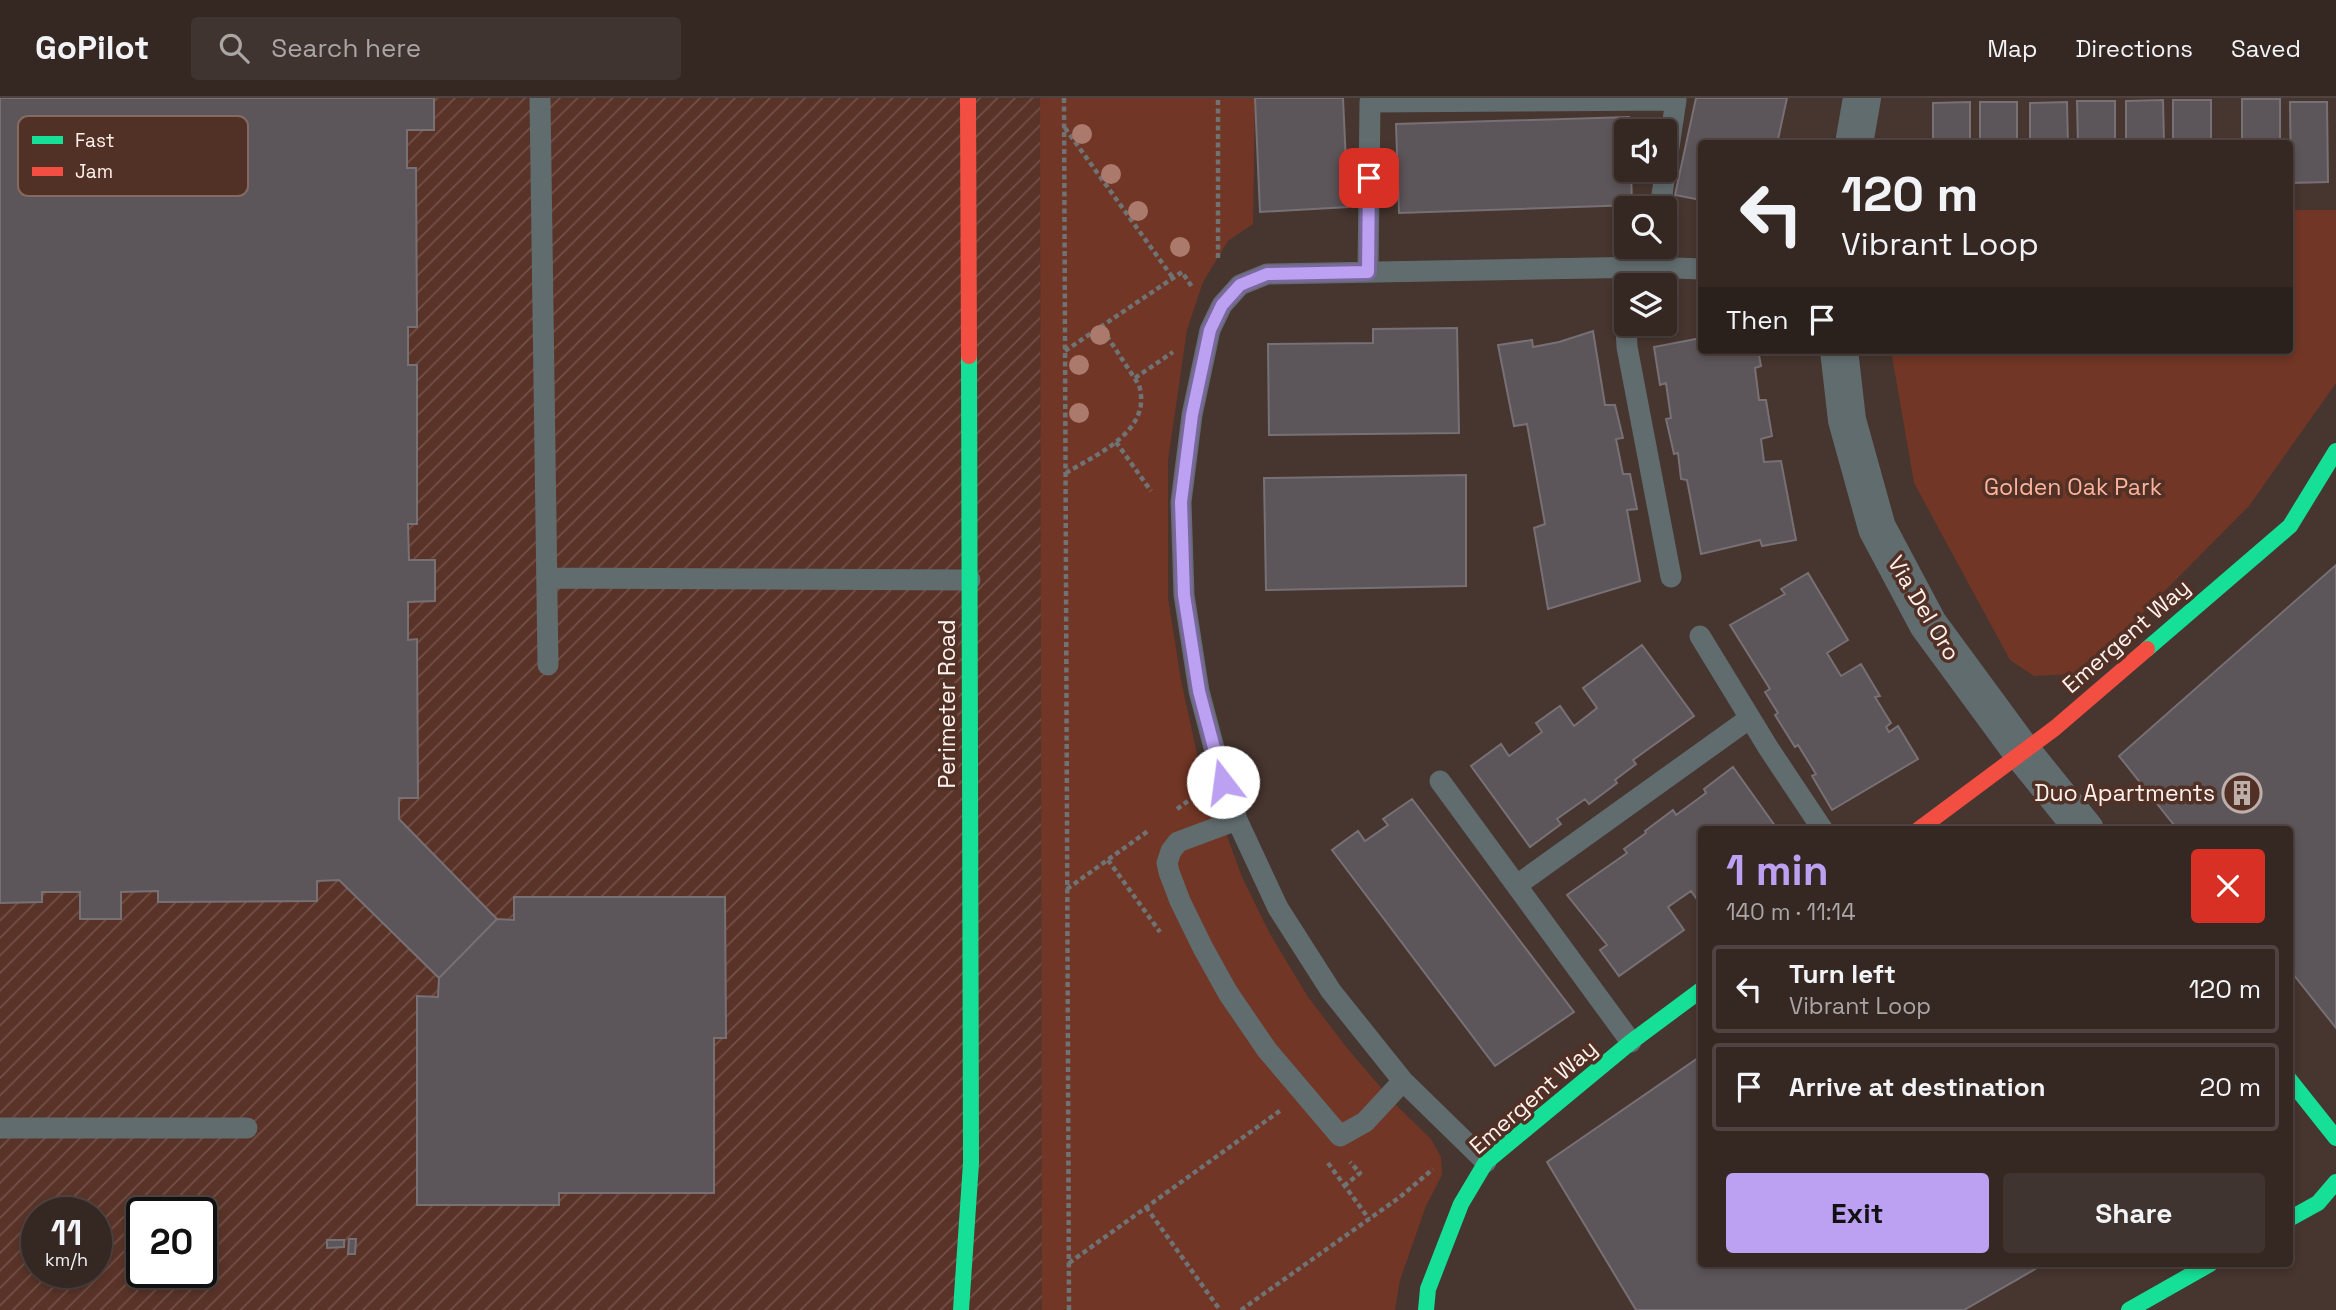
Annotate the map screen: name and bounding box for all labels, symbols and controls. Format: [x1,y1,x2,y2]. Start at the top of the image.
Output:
search box [191,17,681,80]
text: GoPilot [35,27,149,69]
icon: search [215,29,253,67]
text: Search here [271,31,421,65]
text: Map [1987,33,2037,64]
text: Directions [2075,33,2193,64]
text: Saved [2231,33,2301,64]
legend [18,116,248,196]
map controls [1614,119,1677,336]
button: sound [1614,119,1677,182]
text: Fast [75,128,115,153]
pin [1339,148,1399,208]
text: Jam [75,159,113,184]
icon: arrive [1350,159,1388,197]
text: 120 m [1841,163,1978,225]
icon: left [1726,168,1817,259]
button: search [1614,196,1677,259]
text: Vibrant Loop [1841,224,2039,264]
button: layers [1614,273,1677,336]
icon: arrive [1803,301,1841,339]
text: Then [1726,303,1789,337]
park label: Golden Oak Park [1984,472,2162,502]
street label: Via Del Oro [1881,550,1967,666]
street label: Emergent Way [2056,572,2196,700]
street label: Perimeter Road [932,619,962,789]
position arrow [1186,745,1260,819]
building icon: Duo Apartments [2221,772,2263,814]
place label: Duo Apartments [2034,778,2215,808]
text: 1 min [1726,844,1829,897]
button: close [2191,849,2265,923]
text: 140 m · 11:14 [1726,897,1856,927]
text: Turn left [1789,957,1896,991]
icon: left [1730,970,1768,1008]
text: 120 m [2189,972,2261,1006]
text: Vibrant Loop [1789,991,1931,1021]
street label: Emergent Way [1463,1033,1603,1161]
icon: arrive [1730,1068,1768,1106]
text: Arrive at destination [1789,1070,2046,1104]
text: 20 m [2200,1070,2261,1104]
button: Exit [1726,1173,1989,1253]
button: Share [2003,1173,2265,1253]
speed limit sign: 20 [126,1197,217,1288]
text: 11 [51,1211,82,1255]
text: km/h [45,1248,88,1271]

